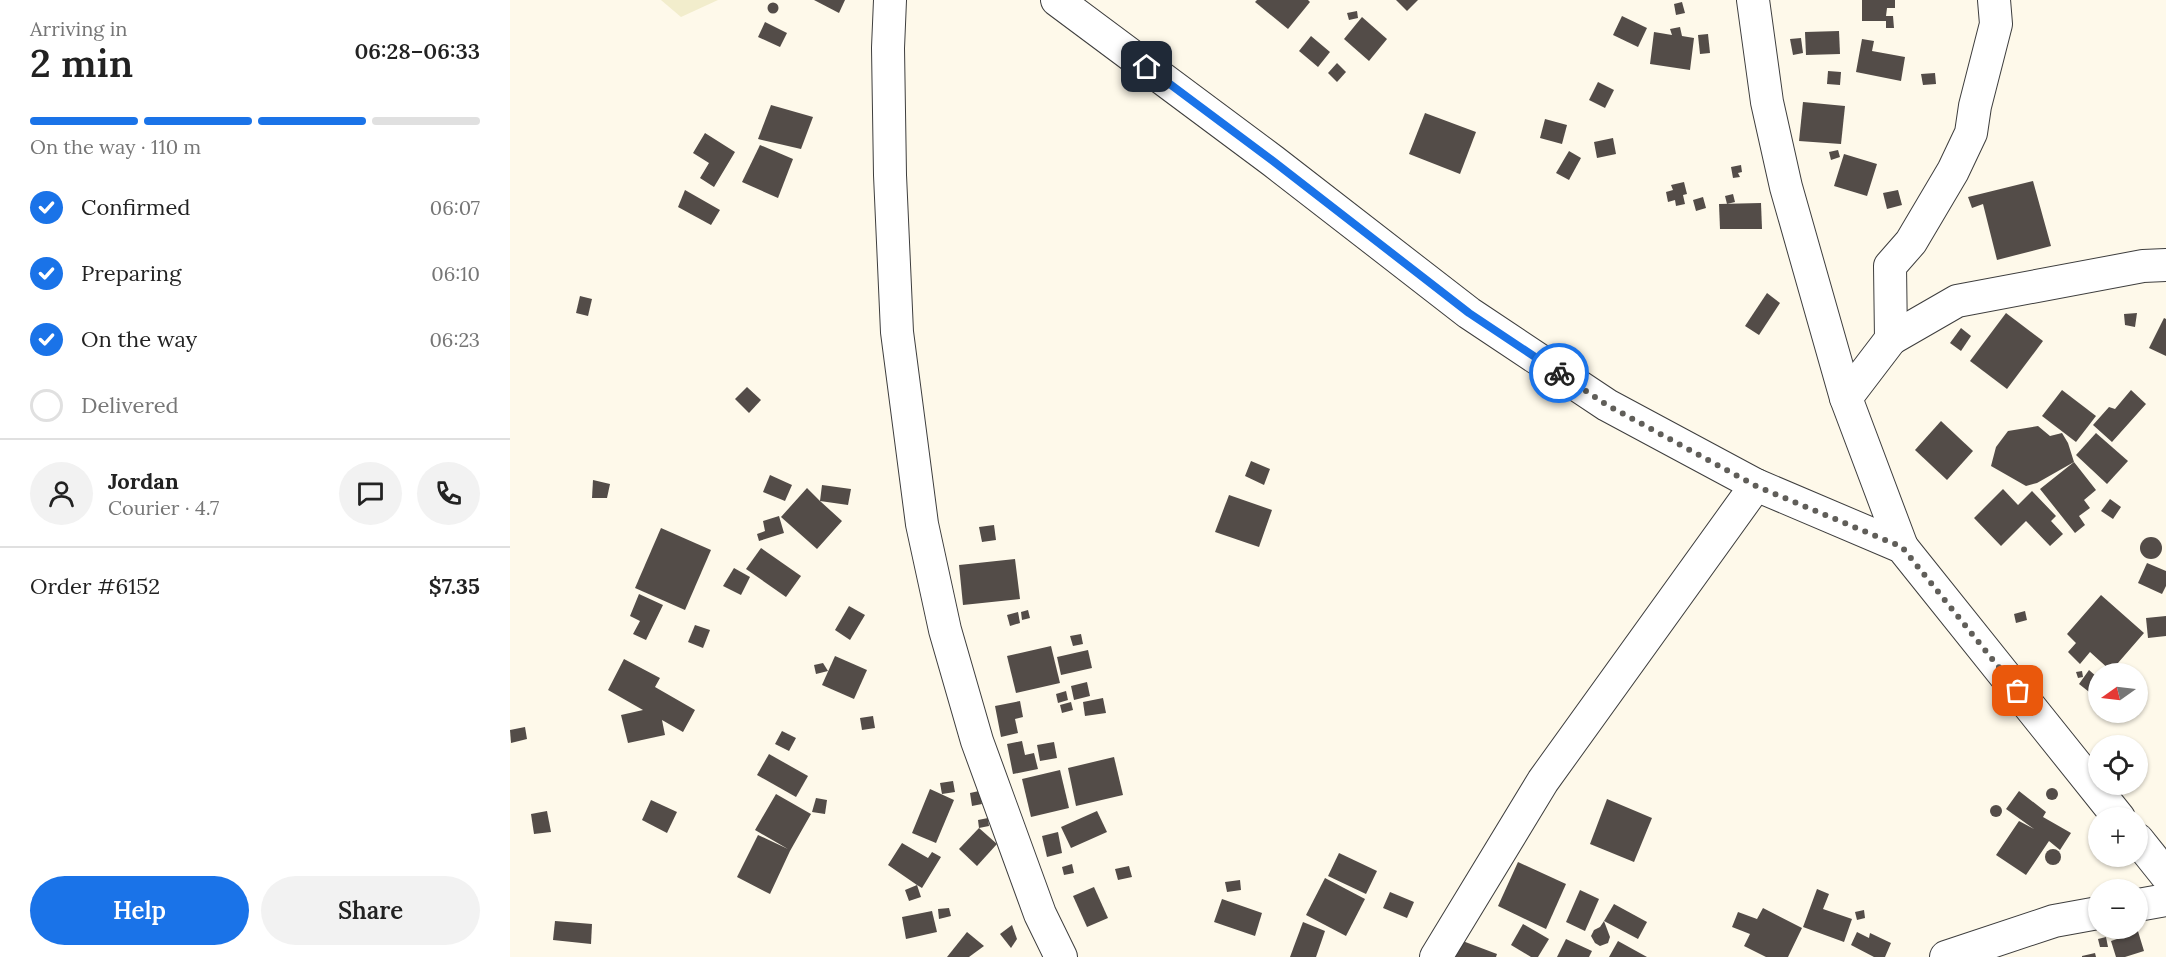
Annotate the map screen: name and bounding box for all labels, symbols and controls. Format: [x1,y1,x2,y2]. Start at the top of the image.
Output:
text: Arriving in [30,16,127,41]
text: 06:28–06:33 [354,37,480,65]
text: 2 min [30,38,133,88]
pin [1121,41,1172,92]
icon: home [1130,50,1163,83]
text: On the way · 110 m [30,134,201,159]
icon: check [30,191,63,224]
text: Confirmed [81,193,190,221]
text: 06:07 [430,195,480,220]
icon: check [30,257,63,290]
text: Preparing [81,259,181,287]
text: 06:10 [431,261,480,286]
icon: check [30,323,63,356]
text: On the way [81,325,197,353]
text: 06:23 [429,327,480,352]
courier [1529,343,1589,403]
icon: bike [1543,357,1576,390]
text: Delivered [81,391,179,419]
button: person [30,462,93,525]
button: chat [339,462,402,525]
button: phone [417,462,480,525]
text: Jordan [108,467,179,495]
text: Courier · 4.7 [108,495,219,520]
text: Order #6152 [30,572,160,600]
text: $7.35 [429,572,480,600]
north arrow [2088,663,2148,723]
map controls [2088,663,2148,939]
pin [1992,665,2043,716]
icon: bag [2001,674,2034,707]
button: locate [2088,735,2148,795]
button: + [2088,807,2148,867]
button: Help [30,876,249,945]
button: Share [261,876,480,945]
button: − [2088,879,2148,939]

